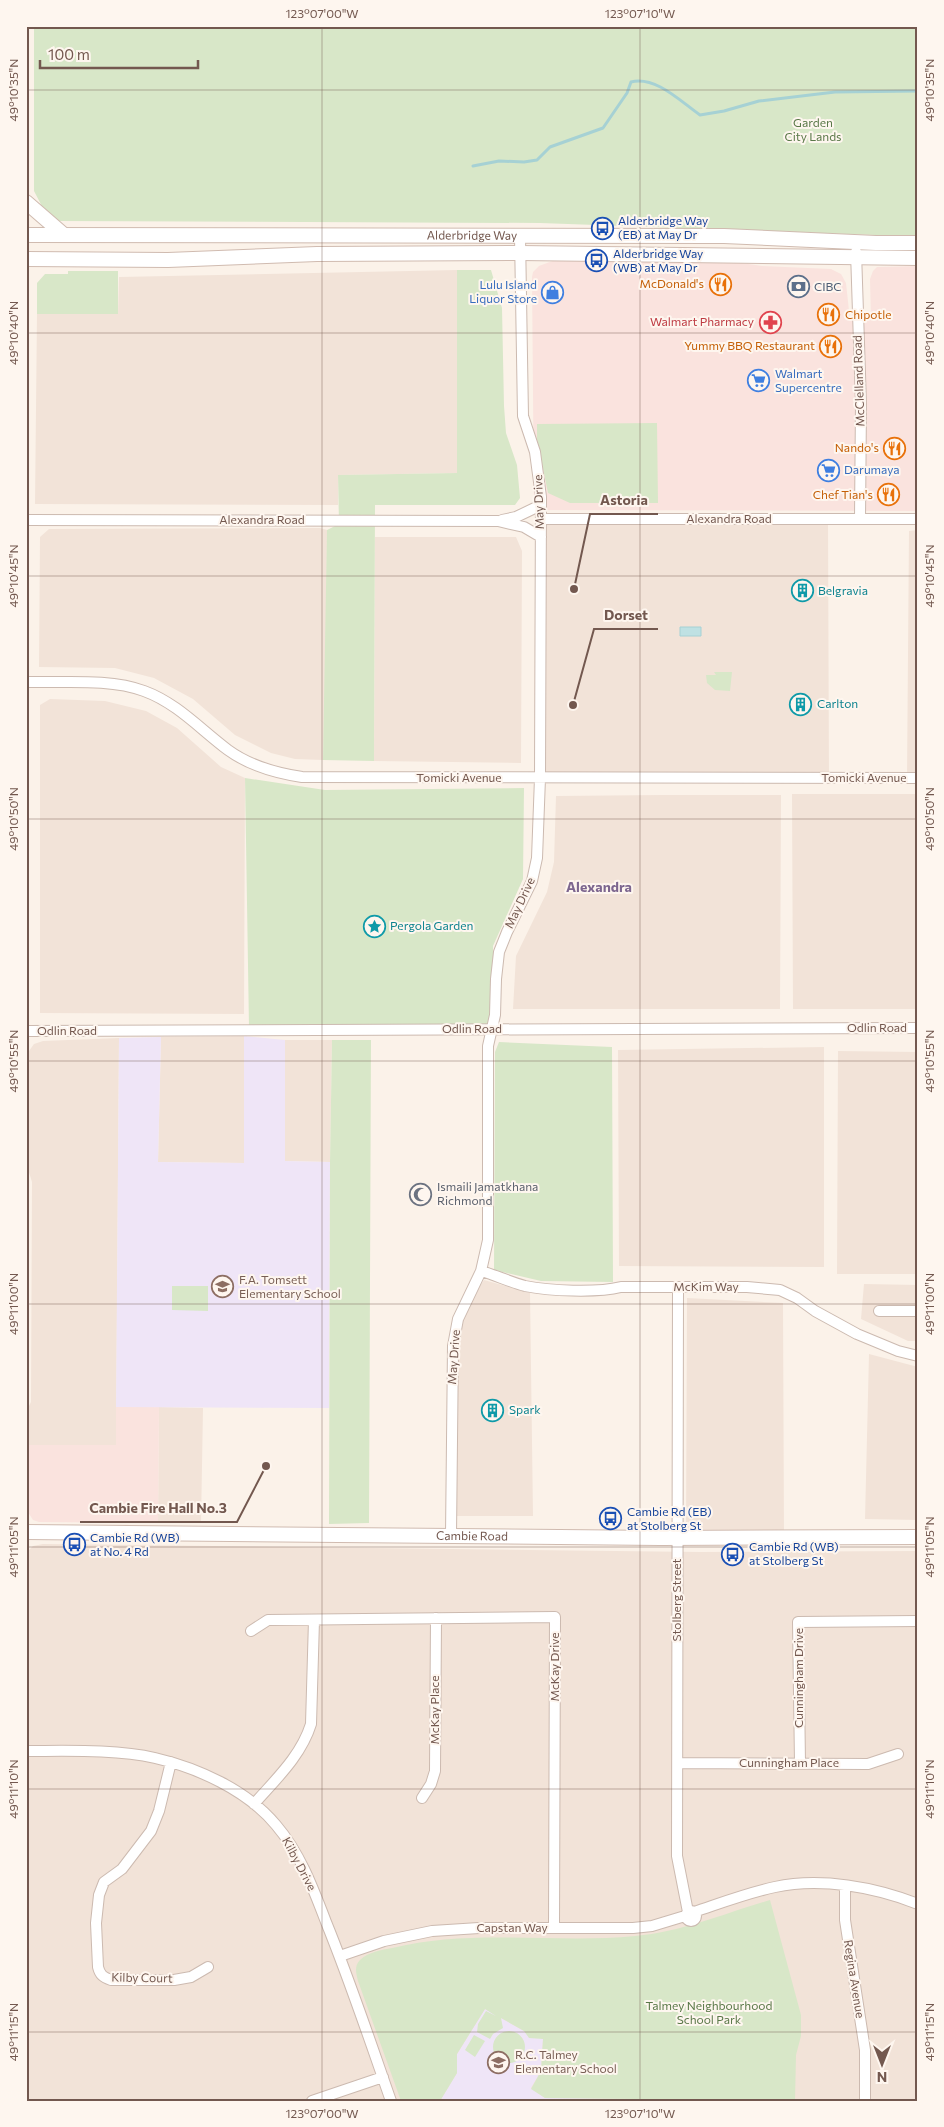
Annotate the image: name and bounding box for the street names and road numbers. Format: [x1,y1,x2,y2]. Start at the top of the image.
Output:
street label: Alderbridge Way [427,228,517,242]
street label: McClelland Road [849,335,867,427]
street label: May Drive [530,474,546,530]
street label: Alexandra Road [686,511,772,525]
street label: Alexandra Road [219,512,305,526]
street label: Tomicki Avenue [416,770,502,784]
street label: Tomicki Avenue [821,770,907,784]
street label: May Drive [501,875,537,930]
street label: Odlin Road [847,1020,907,1034]
street label: Odlin Road [442,1021,502,1035]
street label: Odlin Road [37,1023,97,1037]
street label: McKim Way [673,1279,739,1293]
street label: May Drive [444,1329,462,1385]
street label: Cambie Road [436,1528,508,1543]
street label: Stolberg Street [669,1558,683,1641]
street label: Cunningham Drive [791,1628,805,1728]
street label: McKay Drive [547,1632,561,1702]
street label: McKay Place [427,1675,441,1745]
street label: Cunningham Place [739,1755,839,1769]
street label: Kilby Drive [280,1834,320,1893]
street label: Capstan Way [476,1920,548,1934]
street label: Regina Avenue [842,1939,868,2019]
street label: Kilby Court [111,1969,173,1985]

